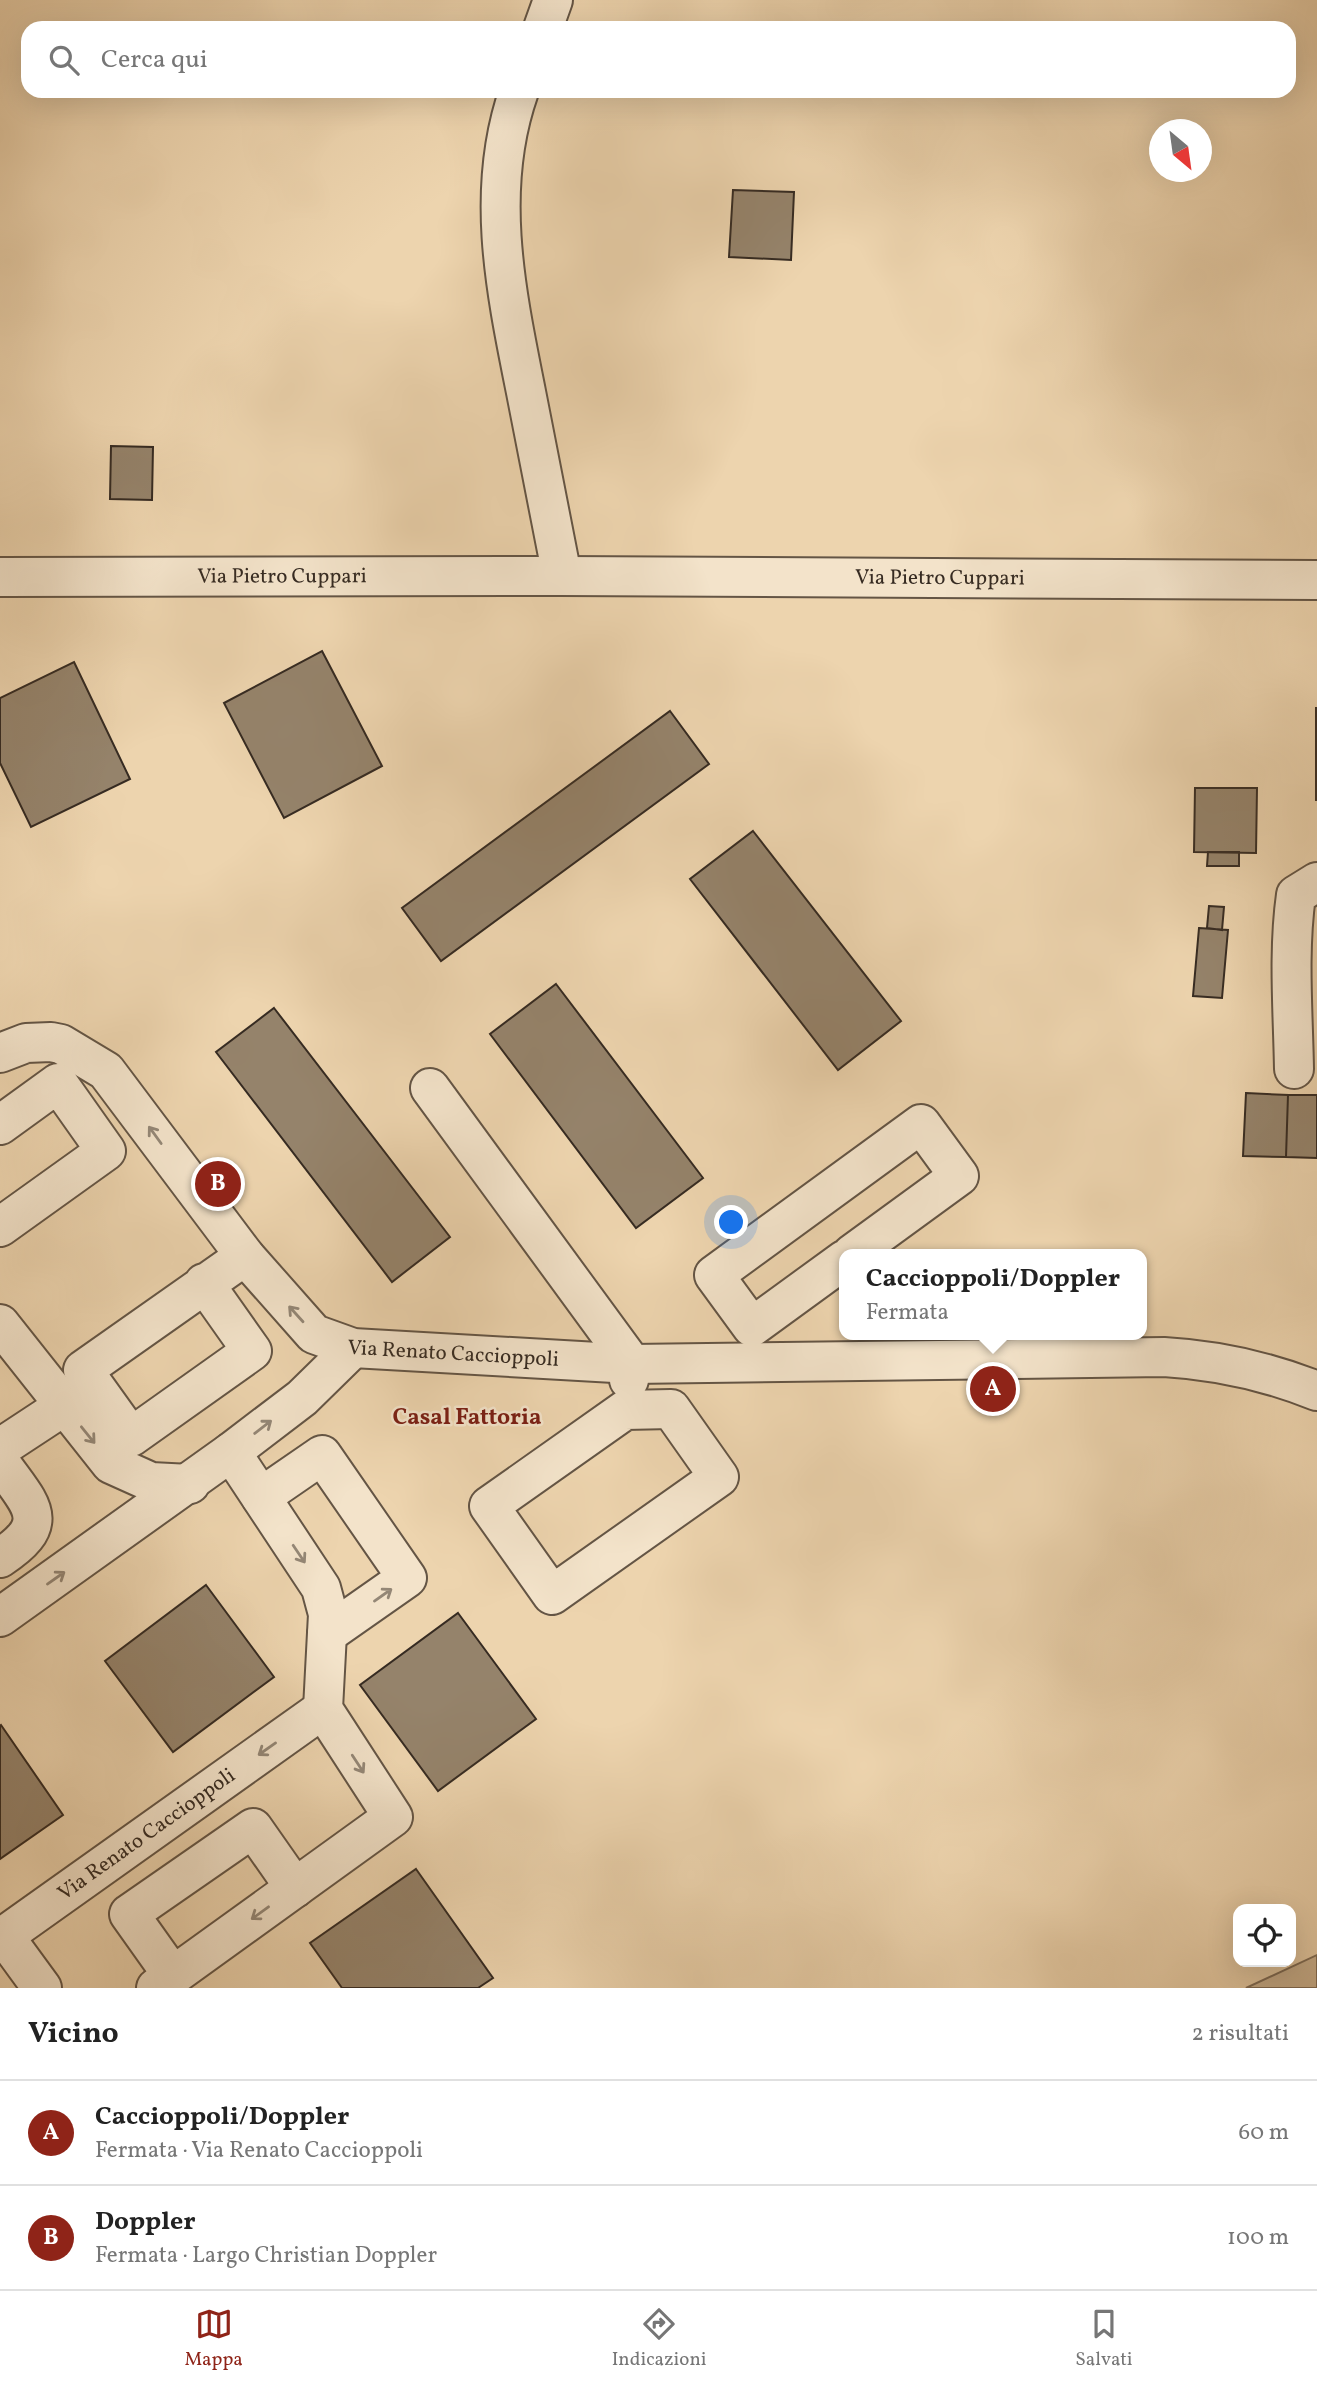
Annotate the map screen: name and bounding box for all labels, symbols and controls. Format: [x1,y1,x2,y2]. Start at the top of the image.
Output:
search box [21,21,1296,98]
icon: search [45,41,83,79]
text: Cerca qui [101,42,208,78]
north arrow [1149,119,1212,182]
street label: Via Pietro Cuppari [197,562,367,591]
street label: Via Pietro Cuppari [855,563,1025,593]
one-way arrow [148,1126,163,1145]
pin: B [195,1158,241,1210]
your location [714,1205,748,1239]
popup [839,1249,1147,1340]
text: Caccioppoli/Doppler [866,1261,1120,1297]
text: Fermata [866,1297,949,1329]
one-way arrow [288,1305,304,1323]
street label: Via Renato Caccioppoli [347,1333,560,1374]
pin: A [970,1363,1016,1415]
district label: Casal Fattoria [392,1402,542,1434]
one-way arrow [254,1420,272,1435]
one-way arrow [80,1426,96,1444]
one-way arrow [292,1544,307,1563]
one-way arrow [46,1571,65,1585]
one-way arrow [373,1588,392,1602]
one-way arrow [258,1741,277,1756]
one-way arrow [351,1753,365,1773]
street label: Via Renato Caccioppoli [52,1761,241,1908]
map controls [1233,1904,1296,1967]
button: locate [1233,1904,1296,1967]
one-way arrow [251,1906,270,1920]
text: Vicino [28,2013,119,2055]
text: 2 risultati [1192,2018,1289,2050]
text: Caccioppoli/Doppler [95,2099,349,2135]
text: A [43,2117,59,2149]
text: 60 m [1239,2117,1289,2149]
text: Fermata · Via Renato Caccioppoli [95,2135,423,2167]
text: Doppler [95,2204,196,2240]
text: B [43,2222,59,2254]
text: 100 m [1227,2222,1289,2254]
text: Fermata · Largo Christian Doppler [95,2240,437,2272]
tab: Mappa [184,2305,243,2373]
tab: Indicazioni [612,2305,707,2373]
tab: Salvati [1075,2305,1133,2373]

